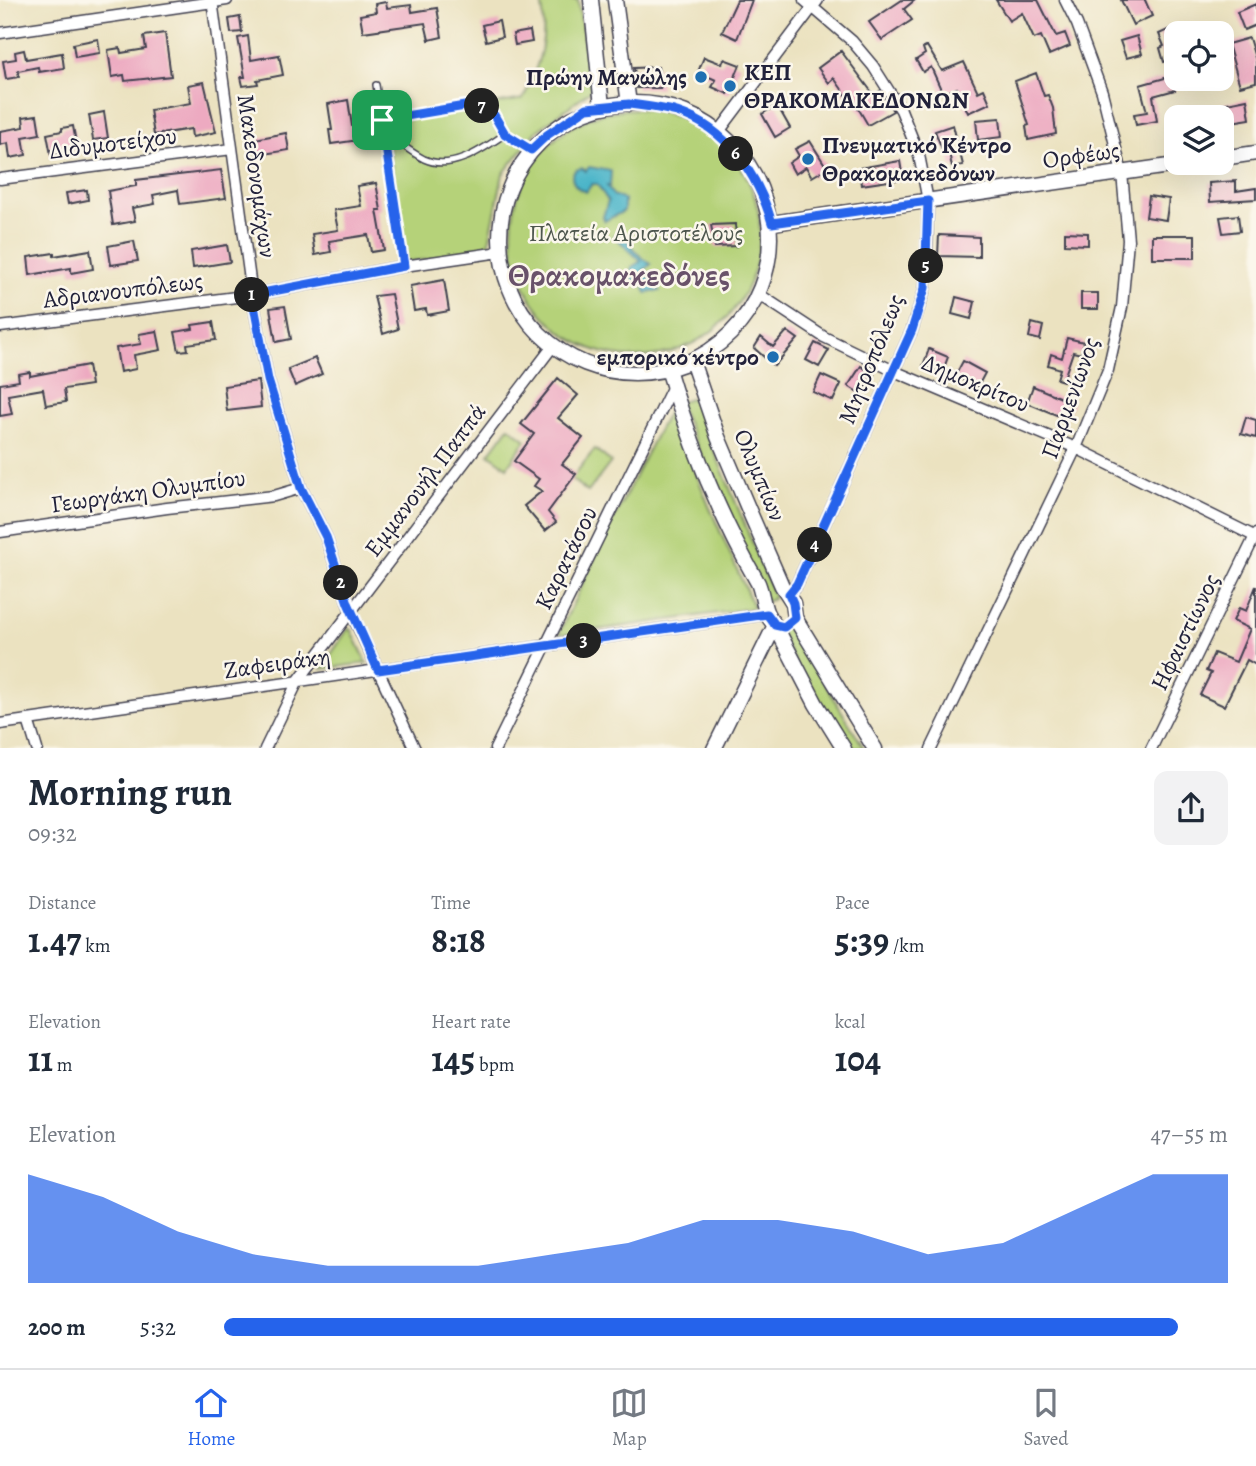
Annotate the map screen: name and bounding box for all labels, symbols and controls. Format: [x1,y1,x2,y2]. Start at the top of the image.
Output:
map controls [1164,21,1234,175]
button: locate [1164,21,1234,91]
place label: ΚΕΠ ΘΡΑΚΟΜΑΚΕΔΟΝΩΝ [744,56,969,116]
place label: Πρώην Μανώλης [526,61,687,93]
marker: Πρώην Μανώλης [693,69,709,85]
marker: ΚΕΠ ΘΡΑΚΟΜΑΚΕΔΟΝΩΝ [722,78,738,94]
pin: 7 [464,88,500,124]
pin [352,90,412,150]
street label: Μακεδονομάχων [230,92,284,260]
text: 7 [477,92,486,118]
icon: arrive [363,101,401,139]
button: layers [1164,105,1234,175]
street label: Διδυμοτείχου [47,119,179,167]
place label: Πνευματικό Κέντρο Θρακομακεδόνων [822,129,1011,189]
street label: Ορφέως [1040,134,1122,176]
pin: 6 [718,136,754,172]
text: 6 [731,140,740,166]
marker: Πνευματικό Κέντρο Θρακομακεδόνων [800,151,816,167]
park label: Πλατεία Αριστοτέλους [529,217,743,249]
pin: 5 [908,248,944,284]
text: 5 [921,252,930,278]
district label: Θρακομακεδόνες [508,253,730,297]
street label: Αδριανουπόλεως [40,264,205,316]
pin: 1 [234,278,270,312]
text: 1 [248,281,255,307]
street label: Μητροπόλεως [830,289,912,429]
street label: Παρμενίωνος [1033,333,1107,463]
place label: εμπορικό κέντρο [596,341,759,373]
street label: Δημοκρίτου [917,346,1035,420]
marker: εμπορικό κέντρο [765,349,781,365]
street label: Εμμανουήλ Παππά [357,397,493,563]
street label: Ολυμπίων [726,424,794,526]
street label: Γεωργάκη Ολυμπίου [49,461,247,521]
street label: Καρατάσου [527,501,605,615]
pin: 4 [798,528,832,562]
text: 4 [810,531,819,557]
pin: 2 [324,566,358,600]
street label: Ηφαιστίωνος [1143,568,1227,696]
text: 2 [336,569,345,595]
pin: 3 [566,624,602,658]
text: 3 [579,627,588,653]
street label: Ζαφειράκη [222,640,332,686]
text: Morning run [28,766,232,818]
button: share [1154,771,1228,845]
text: 09:32 [28,818,77,849]
text: Distance [28,890,96,916]
text: Time [431,890,471,916]
text: Pace [835,890,870,916]
text: 1.47 [28,916,82,964]
text: 8:18 [431,916,486,964]
text: 5:39 [835,916,889,964]
text: km [82,933,111,959]
text: /km [889,933,924,959]
text: Elevation [28,1009,101,1035]
text: Heart rate [431,1009,511,1035]
text: kcal [835,1009,865,1035]
text: 11 [28,1035,53,1083]
text: 145 [431,1035,475,1083]
text: 104 [835,1035,881,1083]
text: m [53,1052,73,1078]
text: bpm [475,1052,515,1078]
text: Elevation [28,1119,116,1150]
text: 47–55 m [1150,1119,1228,1150]
text: 200 m [28,1312,86,1343]
text: 5:32 [140,1312,176,1343]
tab: Home [188,1384,235,1452]
tab: Map [610,1384,648,1452]
tab: Saved [1023,1384,1068,1452]

